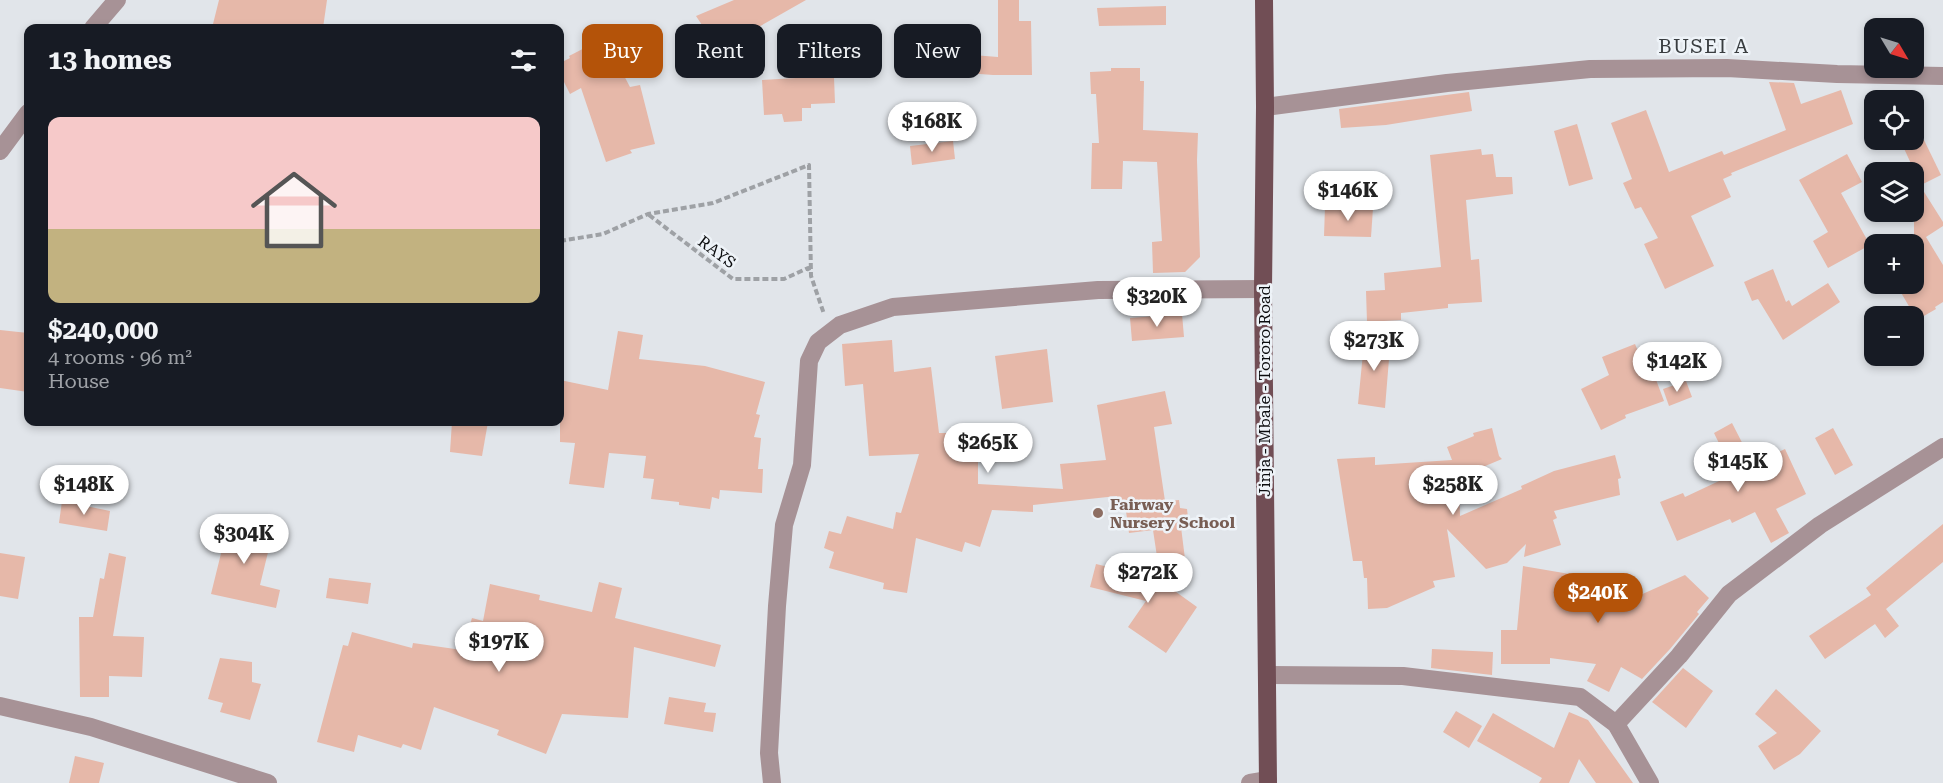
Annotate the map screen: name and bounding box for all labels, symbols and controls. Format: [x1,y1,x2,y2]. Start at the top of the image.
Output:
north arrow [1864,18,1924,78]
map controls [1864,18,1924,366]
chip: Buy [582,24,663,78]
chip: Rent [675,24,765,78]
chip: Filters [777,24,882,78]
chip: New [894,24,981,78]
district label: BUSEI A [1658,34,1750,58]
icon: filters [507,44,540,77]
text: 13 homes [48,45,172,75]
button: locate [1864,90,1924,150]
pin: $168K [890,102,974,153]
text: $168K [902,109,962,133]
icon: home [240,156,348,264]
button: layers [1864,162,1924,222]
pin: $146K [1306,171,1390,222]
text: $146K [1318,178,1378,202]
street label: RAYS [694,232,740,272]
button: + [1864,234,1924,294]
pin: $320K [1115,277,1199,328]
text: $320K [1127,284,1187,308]
street label: Jinja - Mbale - Tororo Road [1255,285,1274,497]
button: − [1864,306,1924,366]
text: $240,000 [48,315,158,345]
pin: $273K [1332,321,1416,372]
text: $273K [1344,328,1404,352]
pin: $142K [1635,342,1719,393]
text: 4 rooms · 96 m² [48,345,192,369]
text: $142K [1647,349,1707,373]
text: House [48,369,110,393]
pin: $265K [946,423,1030,474]
text: $265K [958,430,1018,454]
pin: $145K [1696,442,1780,493]
text: $145K [1708,449,1768,473]
pin: $148K [42,465,126,516]
pin: $258K [1411,465,1495,516]
text: $148K [54,472,114,496]
text: $258K [1423,472,1483,496]
place label: Fairway Nursery School [1110,495,1236,532]
marker: Fairway Nursery School [1091,506,1105,520]
pin: $304K [202,514,286,565]
text: $304K [214,521,274,545]
pin: $272K [1106,553,1190,604]
text: $272K [1118,560,1178,584]
pin: $240K [1556,573,1640,624]
text: $240K [1568,580,1628,604]
pin: $197K [457,622,541,673]
text: $197K [469,629,529,653]

